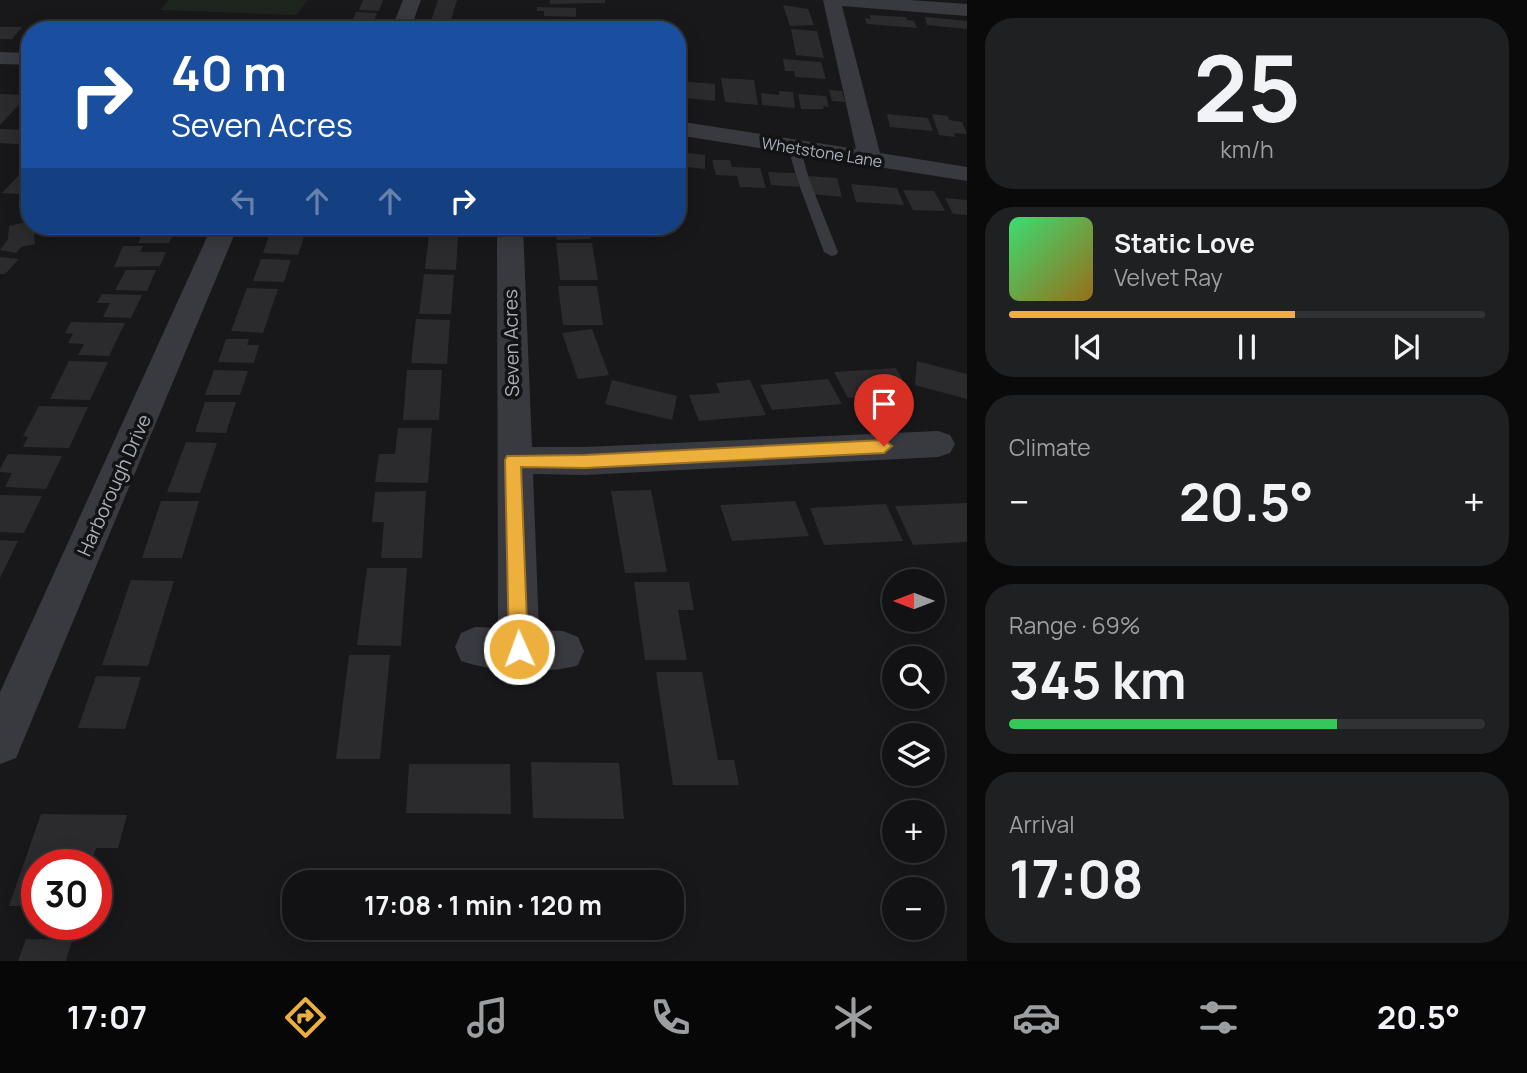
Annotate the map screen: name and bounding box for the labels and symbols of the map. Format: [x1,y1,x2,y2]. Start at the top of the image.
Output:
street label: Whetstone Lane [760,132,884,172]
street label: Seven Acres [497,289,525,397]
pin [854,374,914,446]
street label: Harborough Drive [71,410,157,560]
north arrow [882,569,945,632]
position arrow [482,612,556,686]
speed limit sign: 30 [21,849,112,940]

